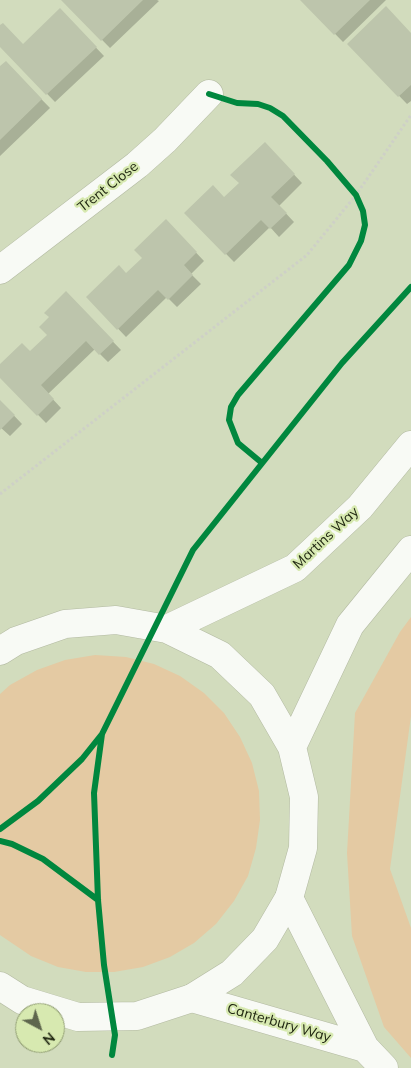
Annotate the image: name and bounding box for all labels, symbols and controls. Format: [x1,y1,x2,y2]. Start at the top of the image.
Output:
street label: Trent Close [74,158,142,216]
street label: Martins Way [290,503,362,573]
street label: Canterbury Way [225,1000,333,1046]
north arrow [15,1003,65,1053]
text: N [39,1028,59,1049]

